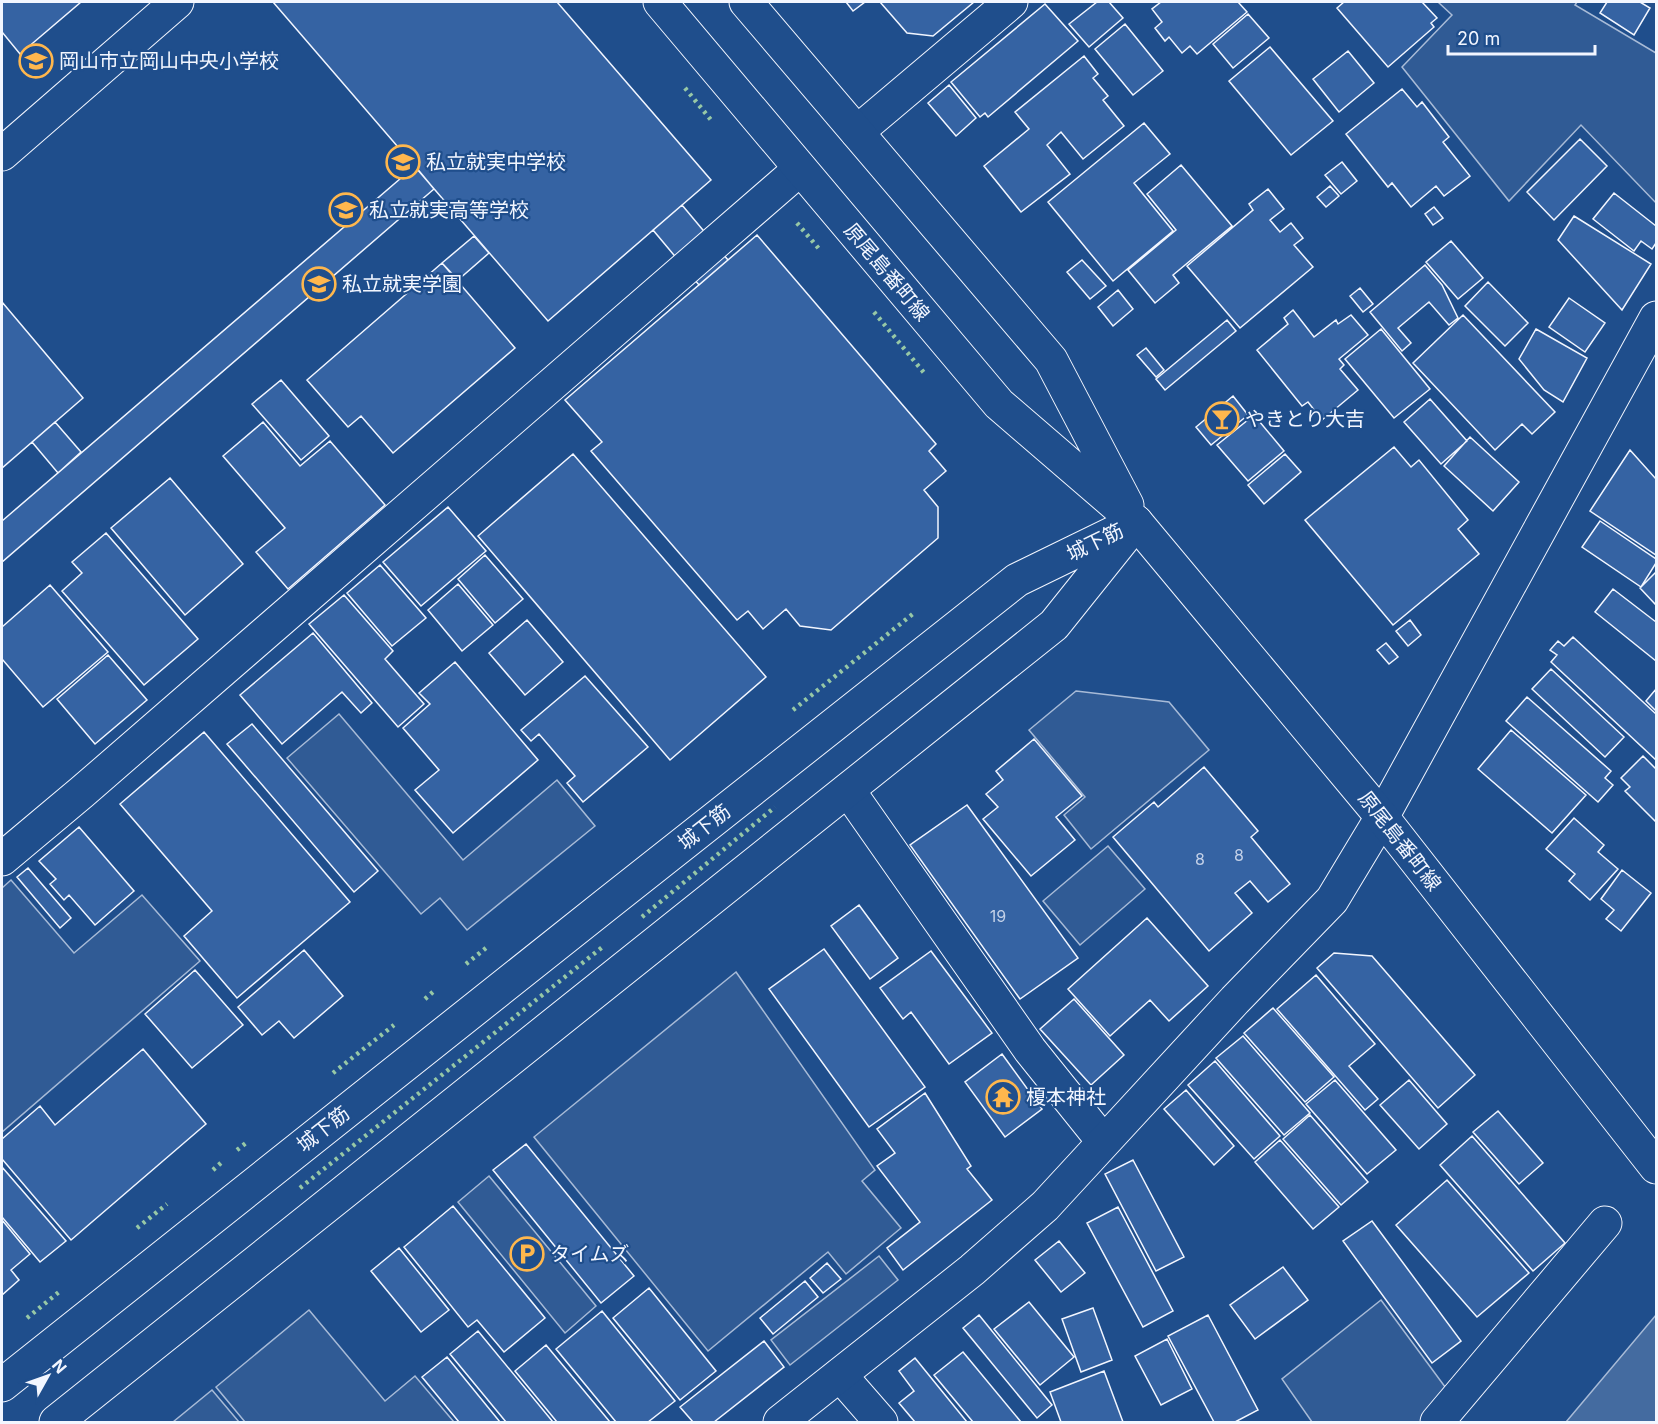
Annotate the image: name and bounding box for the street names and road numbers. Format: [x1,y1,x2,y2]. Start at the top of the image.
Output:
street label: 原尾島番町線 [839,218,935,326]
street label: 城下筋 [1063,518,1127,566]
street label: 原尾島番町線 [1354,786,1446,896]
street label: 城下筋 [673,799,735,855]
street label: 城下筋 [292,1101,354,1157]

